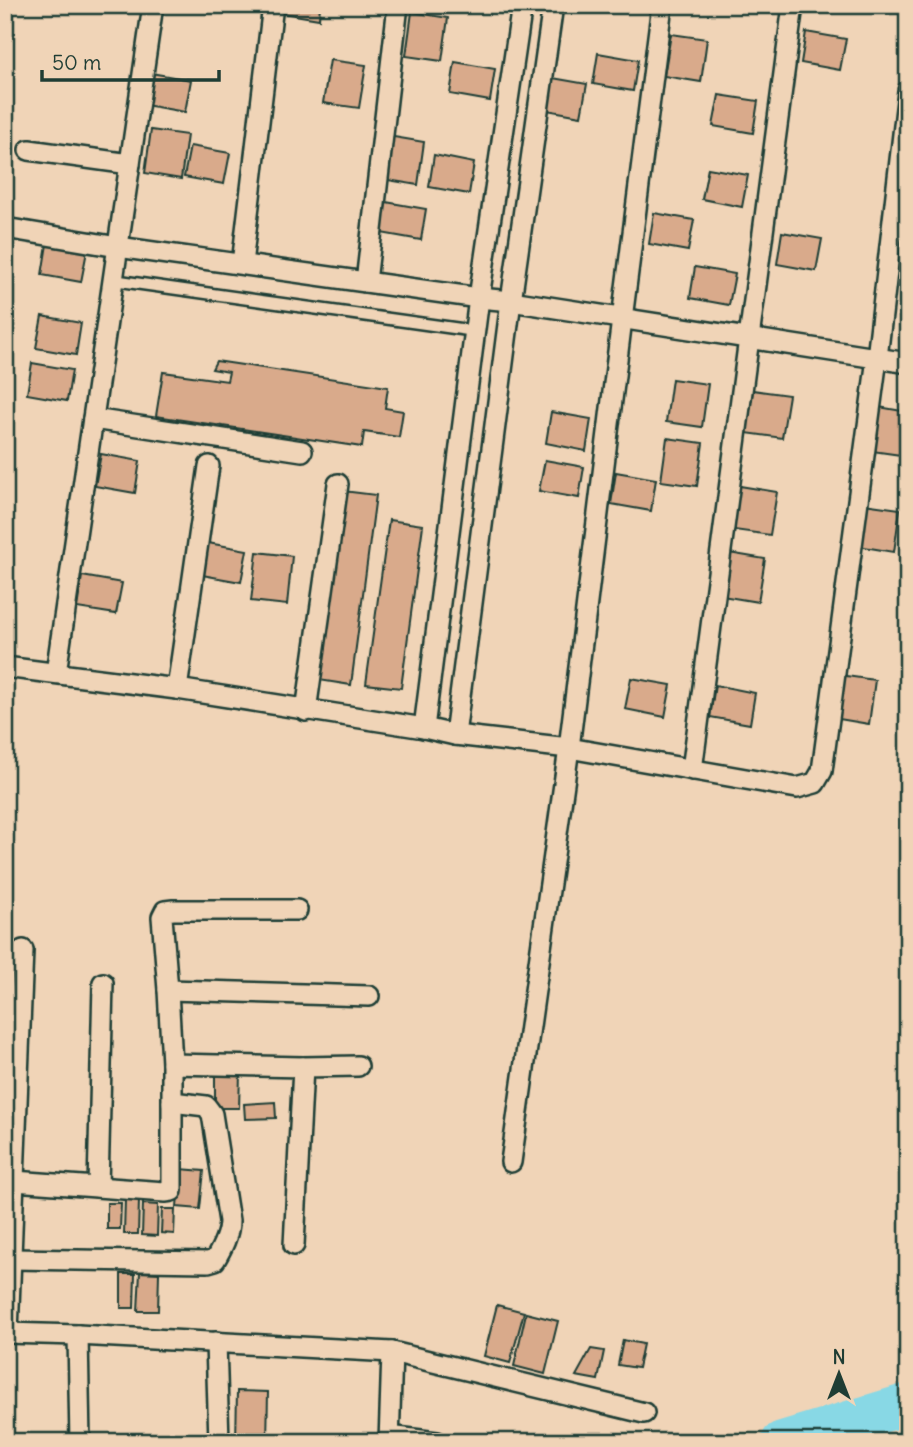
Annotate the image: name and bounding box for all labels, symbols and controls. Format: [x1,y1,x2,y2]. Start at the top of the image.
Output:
scale bar [42,38,219,82]
text: 50 m [52,49,101,76]
north arrow [804,1338,874,1408]
text: N [832,1345,846,1369]

